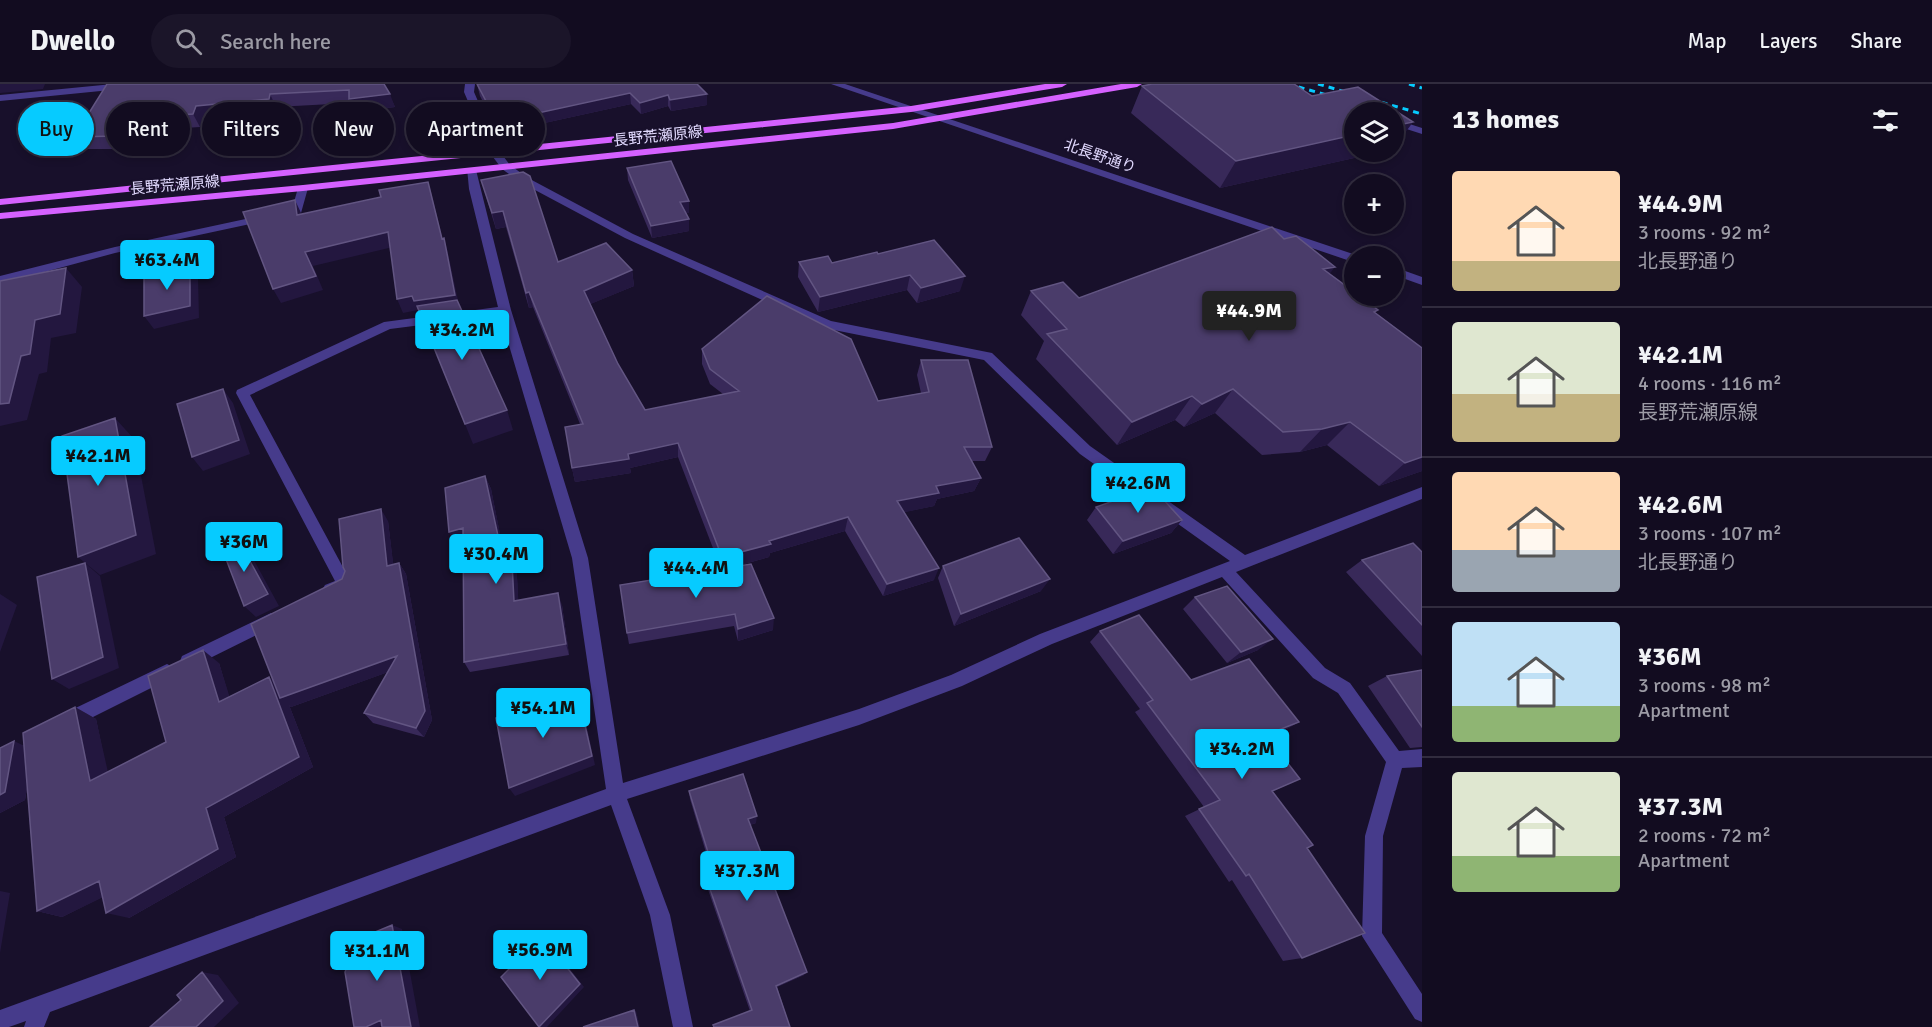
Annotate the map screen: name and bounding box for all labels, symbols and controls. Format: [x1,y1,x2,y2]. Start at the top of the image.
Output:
search box [151,14,571,68]
text: Dwello [30,24,115,58]
icon: search [172,25,205,58]
text: Search here [220,28,331,55]
text: Map [1688,28,1726,54]
text: Layers [1759,28,1817,54]
text: Share [1850,28,1902,54]
chip: Buy [18,102,94,156]
chip: Rent [106,102,190,156]
chip: Filters [202,102,301,156]
chip: New [313,102,394,156]
chip: Apartment [406,102,545,156]
map controls [1344,102,1404,306]
button: layers [1344,102,1404,162]
text: 13 homes [1452,104,1559,136]
icon: filters [1869,104,1902,137]
street label: 長野荒瀬原線 [612,122,704,150]
street label: 北長野通り [1062,135,1138,177]
street label: 長野荒瀬原線 [129,172,221,198]
button: + [1344,174,1404,234]
text: ¥44.9M [1638,188,1723,220]
icon: home [1500,195,1572,267]
text: 3 rooms · 92 m² [1638,220,1771,245]
pin: ¥63.4M [118,240,216,291]
button: − [1344,246,1404,306]
text: ¥63.4M [134,247,200,272]
text: 北長野通り [1638,249,1738,274]
pin: ¥44.9M [1200,291,1298,342]
text: ¥44.9M [1216,298,1282,323]
pin: ¥34.2M [413,310,511,361]
text: ¥34.2M [429,317,495,342]
text: ¥42.1M [1638,339,1723,371]
icon: home [1500,346,1572,418]
text: 4 rooms · 116 m² [1638,371,1782,396]
text: 長野荒瀬原線 [1638,400,1758,425]
pin: ¥42.1M [49,436,147,487]
text: ¥42.1M [65,443,131,468]
pin: ¥42.6M [1089,463,1187,514]
text: ¥42.6M [1105,470,1171,495]
text: ¥42.6M [1638,489,1723,521]
icon: home [1500,496,1572,568]
text: 3 rooms · 107 m² [1638,521,1782,546]
pin: ¥36M [208,522,280,573]
text: ¥36M [219,529,269,554]
pin: ¥30.4M [447,534,545,585]
text: ¥30.4M [463,541,529,566]
pin: ¥44.4M [647,548,745,599]
text: 北長野通り [1638,550,1738,575]
text: ¥44.4M [663,555,729,580]
text: ¥36M [1638,641,1702,673]
icon: home [1500,646,1572,718]
text: 3 rooms · 98 m² [1638,673,1771,698]
pin: ¥54.1M [494,688,592,739]
text: ¥54.1M [510,695,576,720]
text: Apartment [1638,698,1730,723]
pin: ¥34.2M [1193,729,1291,780]
text: ¥34.2M [1209,736,1275,761]
text: ¥37.3M [1638,791,1723,823]
icon: home [1500,796,1572,868]
text: 2 rooms · 72 m² [1638,823,1771,848]
text: Apartment [1638,848,1730,873]
pin: ¥37.3M [698,851,796,902]
text: ¥37.3M [714,858,780,883]
pin: ¥56.9M [491,930,589,981]
pin: ¥31.1M [328,931,426,982]
text: ¥56.9M [507,937,573,962]
text: ¥31.1M [344,938,410,963]

